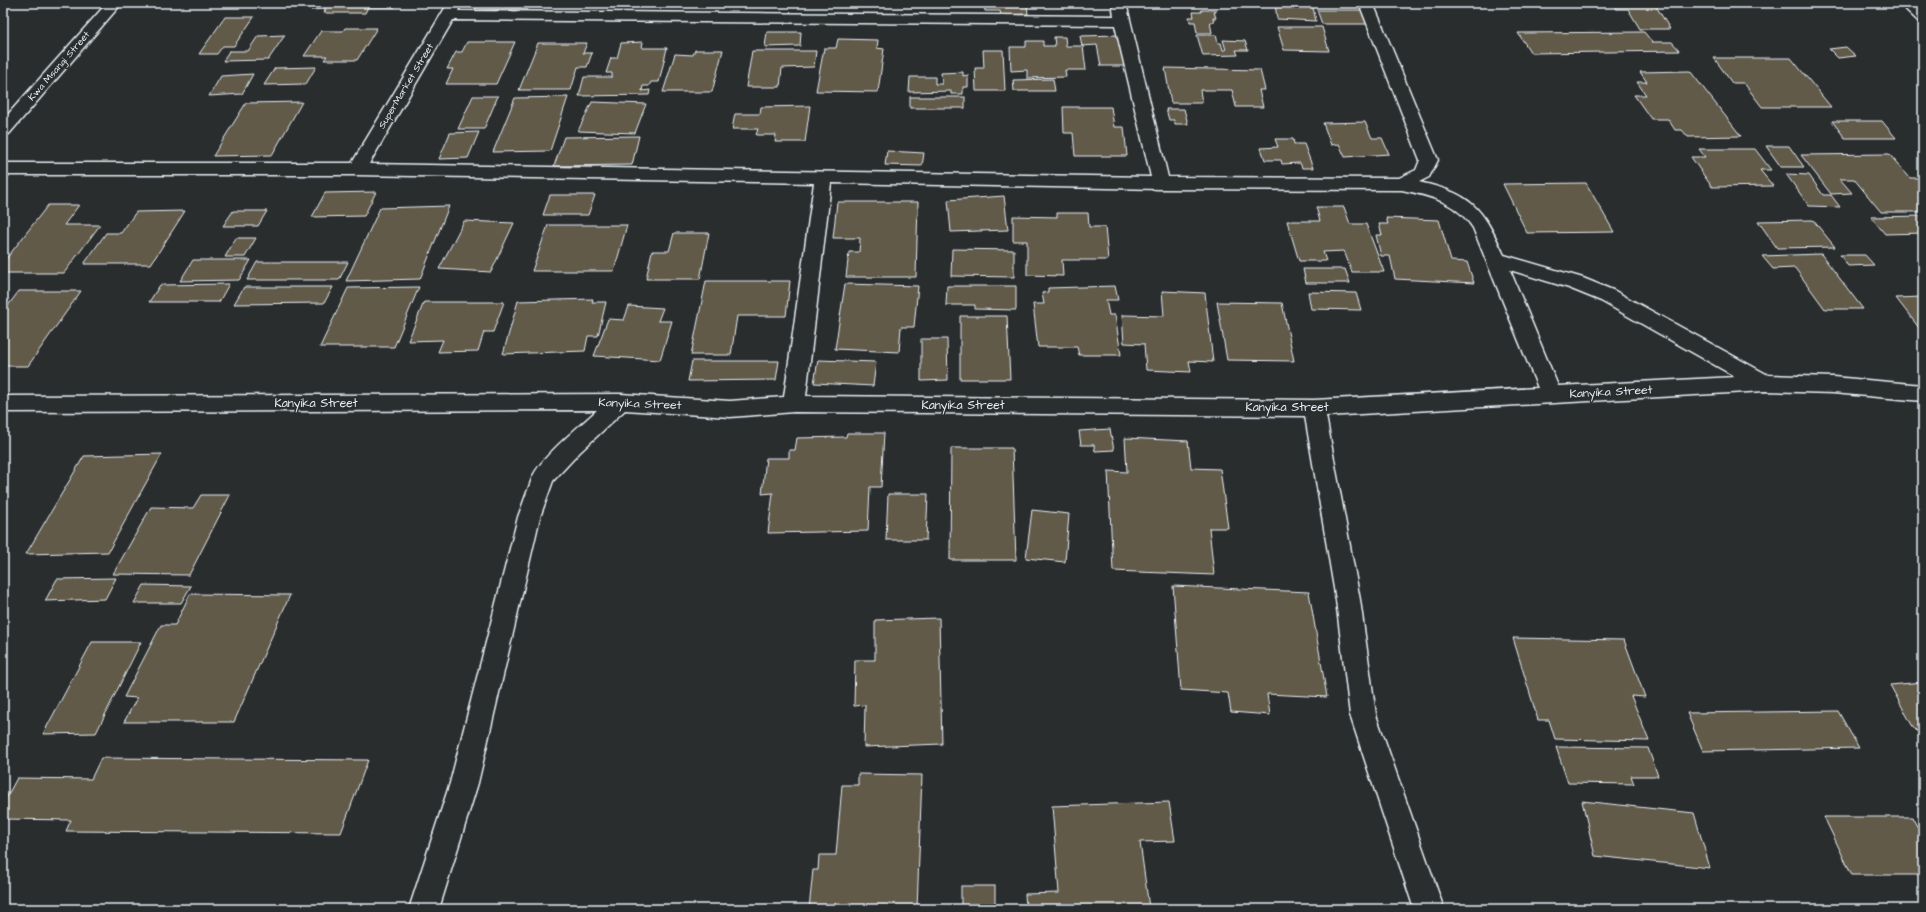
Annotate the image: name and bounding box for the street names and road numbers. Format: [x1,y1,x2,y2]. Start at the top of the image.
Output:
street label: Kwa Msangi Street [25,28,94,105]
street label: SuperMarket Street [375,41,437,131]
street label: Kanyika Street [1569,381,1653,404]
street label: Kanyika Street [598,394,682,415]
street label: Kanyika Street [274,395,358,413]
street label: Kanyika Street [921,397,1005,415]
street label: Kanyika Street [1245,399,1329,417]

